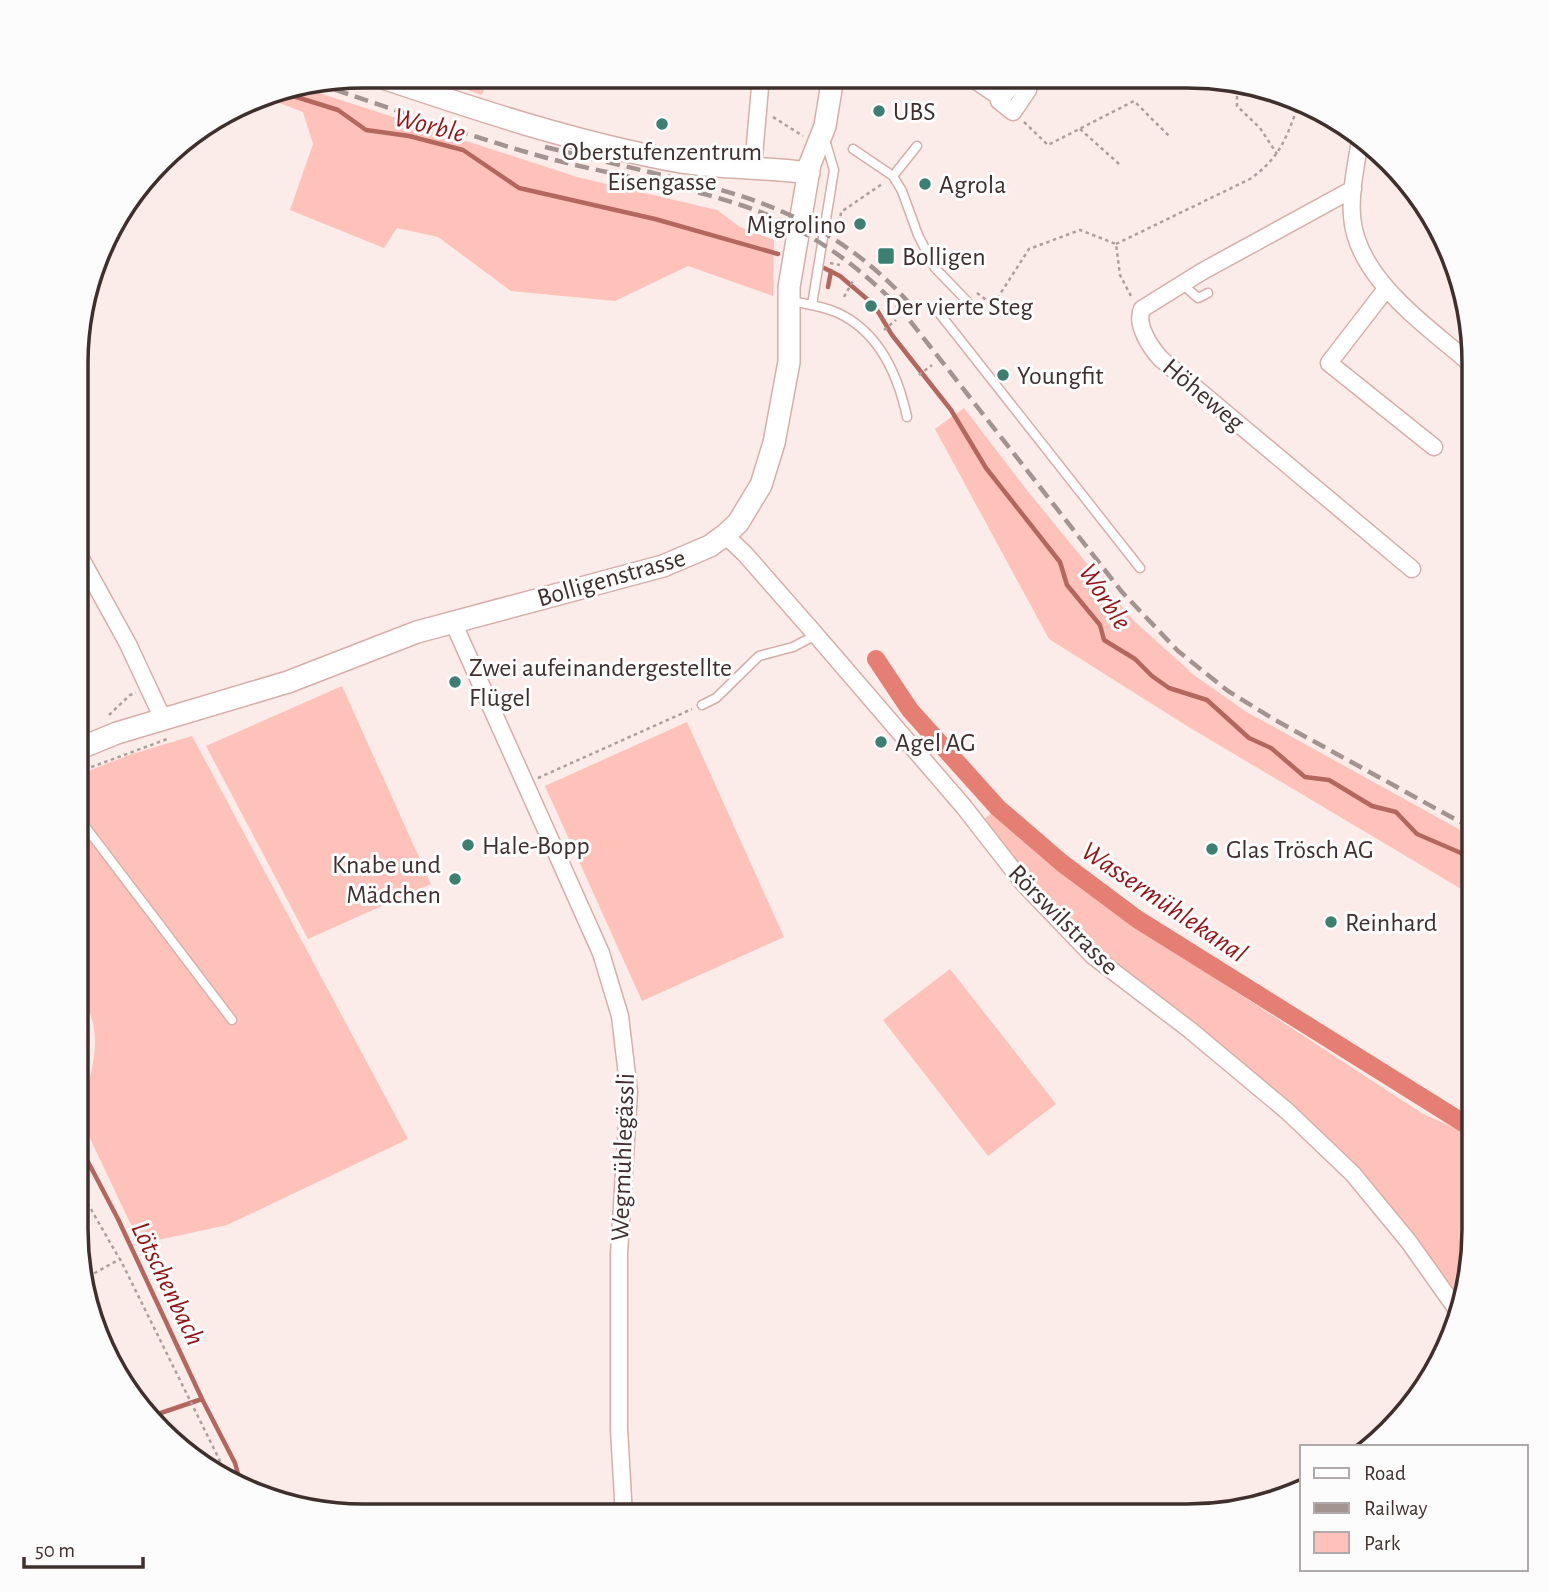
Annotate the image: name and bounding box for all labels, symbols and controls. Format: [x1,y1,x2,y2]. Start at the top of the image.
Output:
place label: UBS [893,99,936,125]
marker: UBS [871,103,887,119]
water label: Worble [391,104,468,148]
marker: Oberstufenzentrum Eisengasse [654,116,670,132]
place label: Oberstufenzentrum Eisengasse [562,139,762,195]
place label: Agrola [939,172,1006,198]
marker: Agrola [917,176,933,192]
place label: Migrolino [746,212,846,238]
marker: Migrolino [852,216,868,232]
place label: Bolligen [902,244,986,270]
marker: Bolligen [876,246,896,266]
place label: Der vierte Steg [885,294,1033,320]
marker: Der vierte Steg [863,298,879,314]
street label: Höheweg [1158,354,1249,436]
place label: Youngfit [1017,363,1104,389]
marker: Youngfit [995,367,1011,383]
street label: Bolligenstrasse [534,544,688,612]
water label: Worble [1073,559,1136,635]
place label: Zwei aufeinandergestellte Flügel [469,655,732,711]
marker: Zwei aufeinandergestellte Flügel [447,674,463,690]
place label: Agel AG [895,730,976,756]
marker: Agel AG [873,734,889,750]
place label: Hale-Bopp [482,833,590,859]
marker: Hale-Bopp [460,837,476,853]
water label: Wassermühlekanal [1076,837,1252,968]
place label: Glas Trösch AG [1226,837,1374,863]
marker: Glas Trösch AG [1204,841,1220,857]
place label: Knabe und Mädchen [332,852,441,908]
street label: Rörswilstrasse [1003,860,1123,980]
marker: Knabe und Mädchen [447,871,463,887]
place label: Reinhard [1345,910,1437,936]
marker: Reinhard [1323,914,1339,930]
street label: Wegmühlegässli [607,1072,639,1242]
water label: Lötschenbach [125,1218,209,1350]
legend [1300,1445,1528,1571]
text: Road [1364,1463,1406,1484]
text: Railway [1364,1498,1427,1519]
scale bar [24,1526,144,1570]
text: Park [1364,1533,1401,1554]
text: 50 m [35,1540,75,1561]

